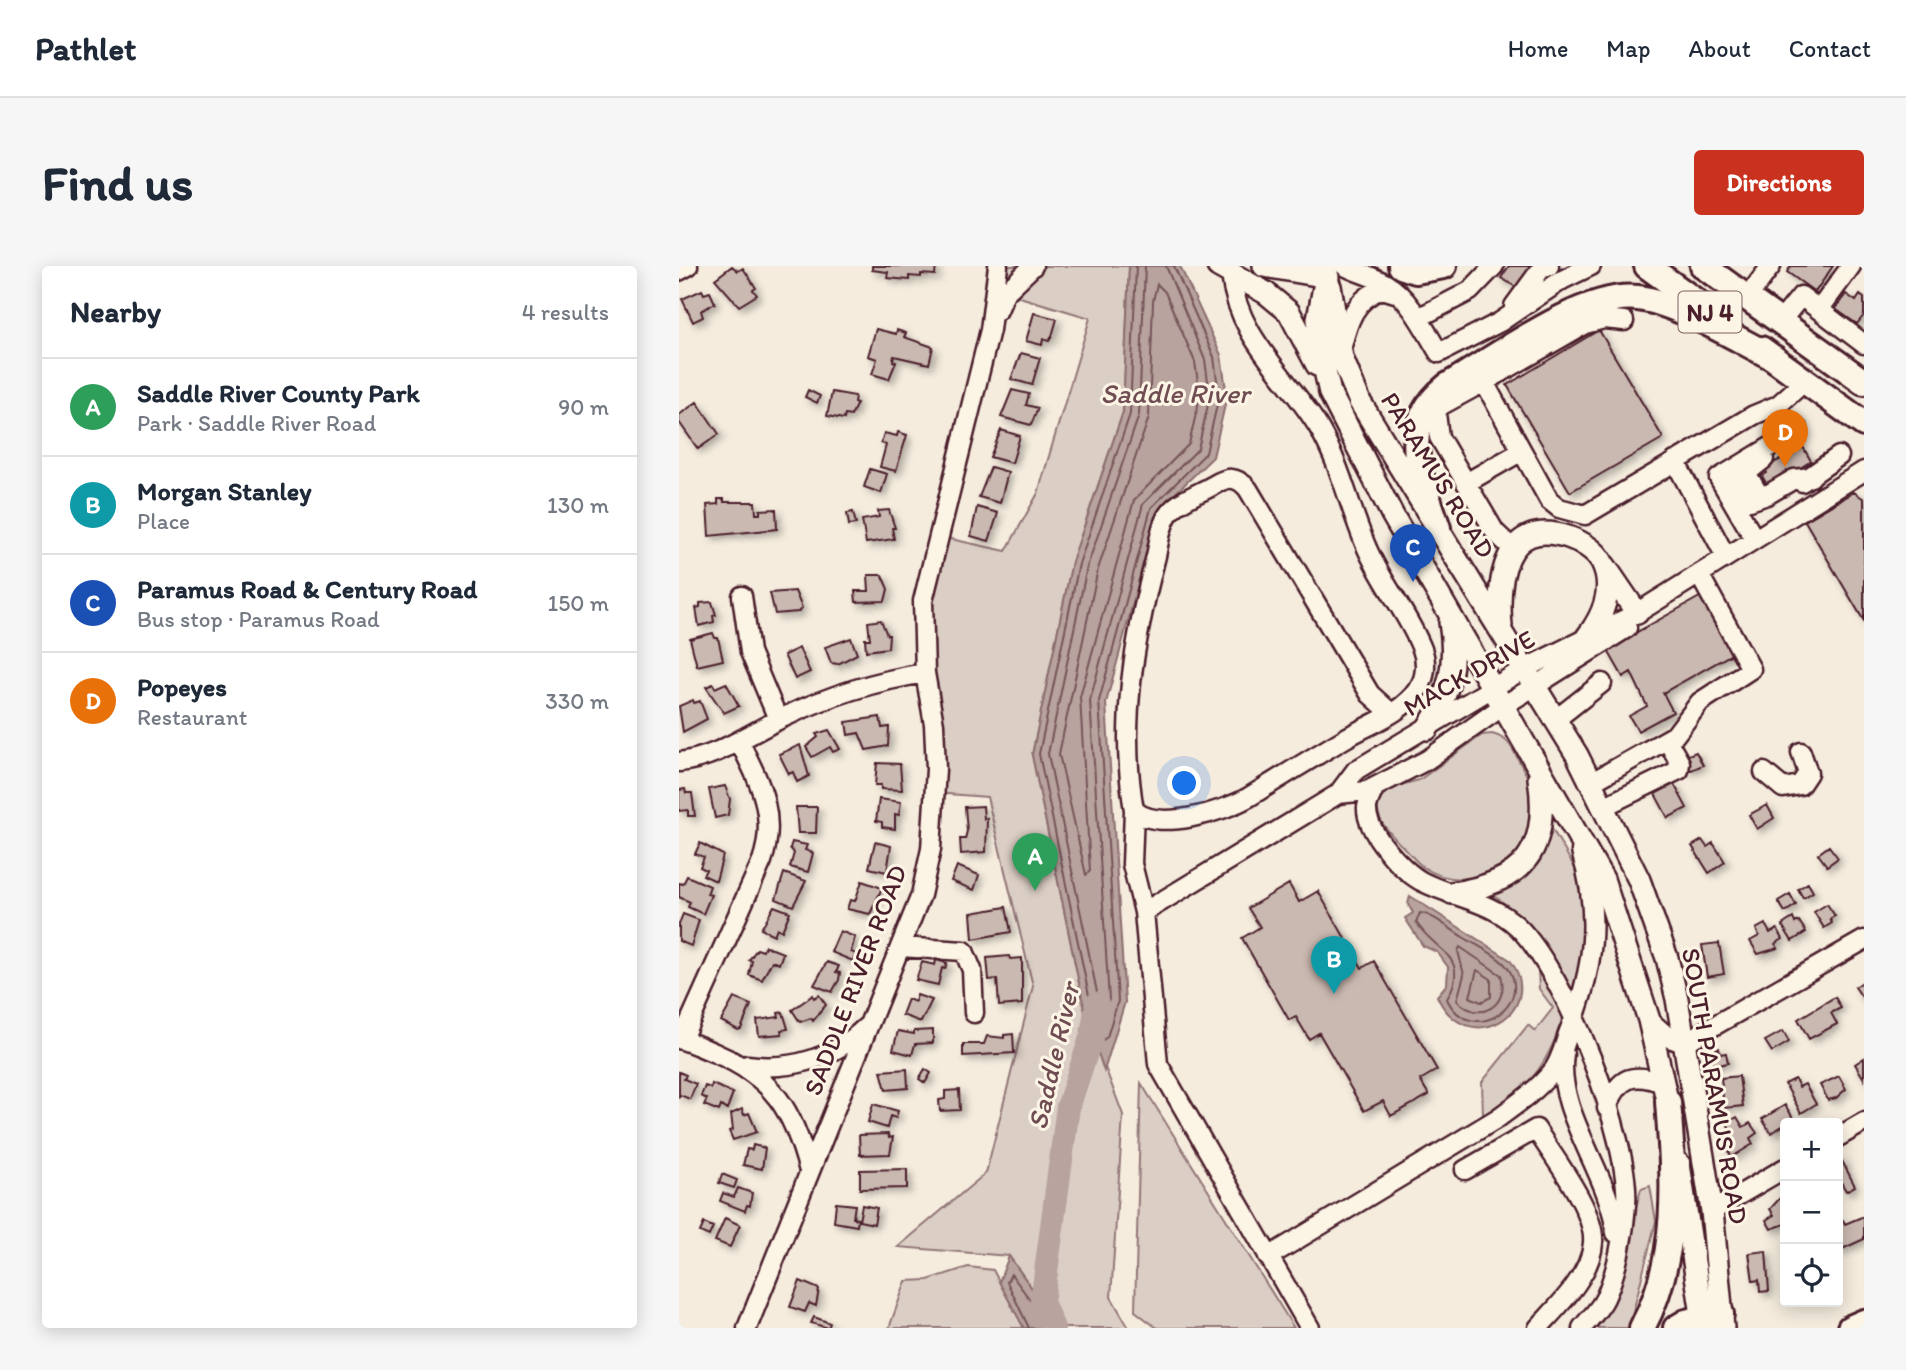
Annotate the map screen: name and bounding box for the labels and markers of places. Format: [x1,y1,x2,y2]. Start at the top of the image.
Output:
pin: D [1762,409,1808,467]
pin: C [1390,524,1436,582]
pin: A [1012,833,1058,891]
pin: B [1311,936,1357,994]

